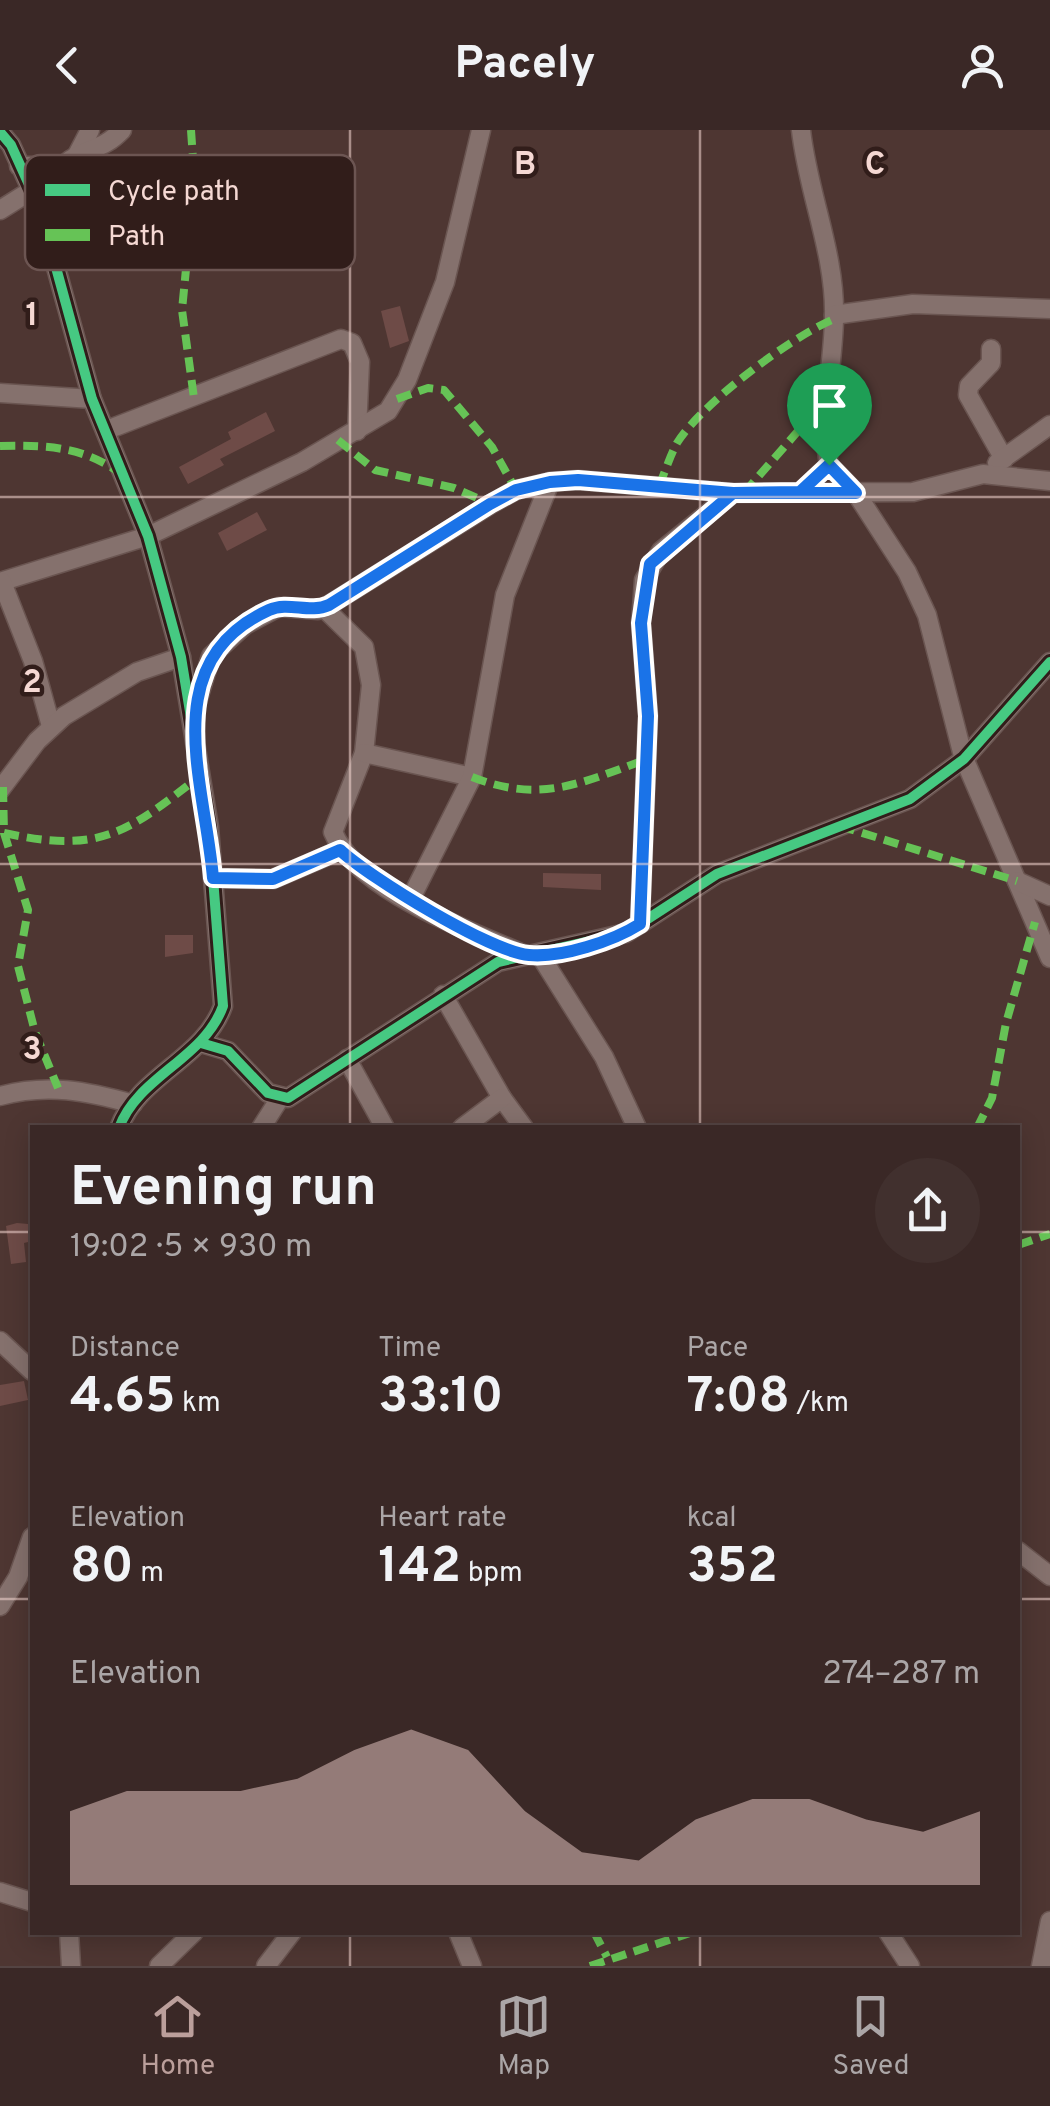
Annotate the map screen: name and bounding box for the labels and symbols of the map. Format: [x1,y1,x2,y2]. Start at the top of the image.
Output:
text: B [514,146,536,186]
text: C [865,146,885,186]
legend [25,155,355,270]
text: Cycle path [108,175,240,211]
text: Path [108,220,165,256]
text: 1 [26,297,38,337]
pin [787,363,872,466]
text: 2 [22,664,42,704]
text: 3 [22,1031,42,1071]

